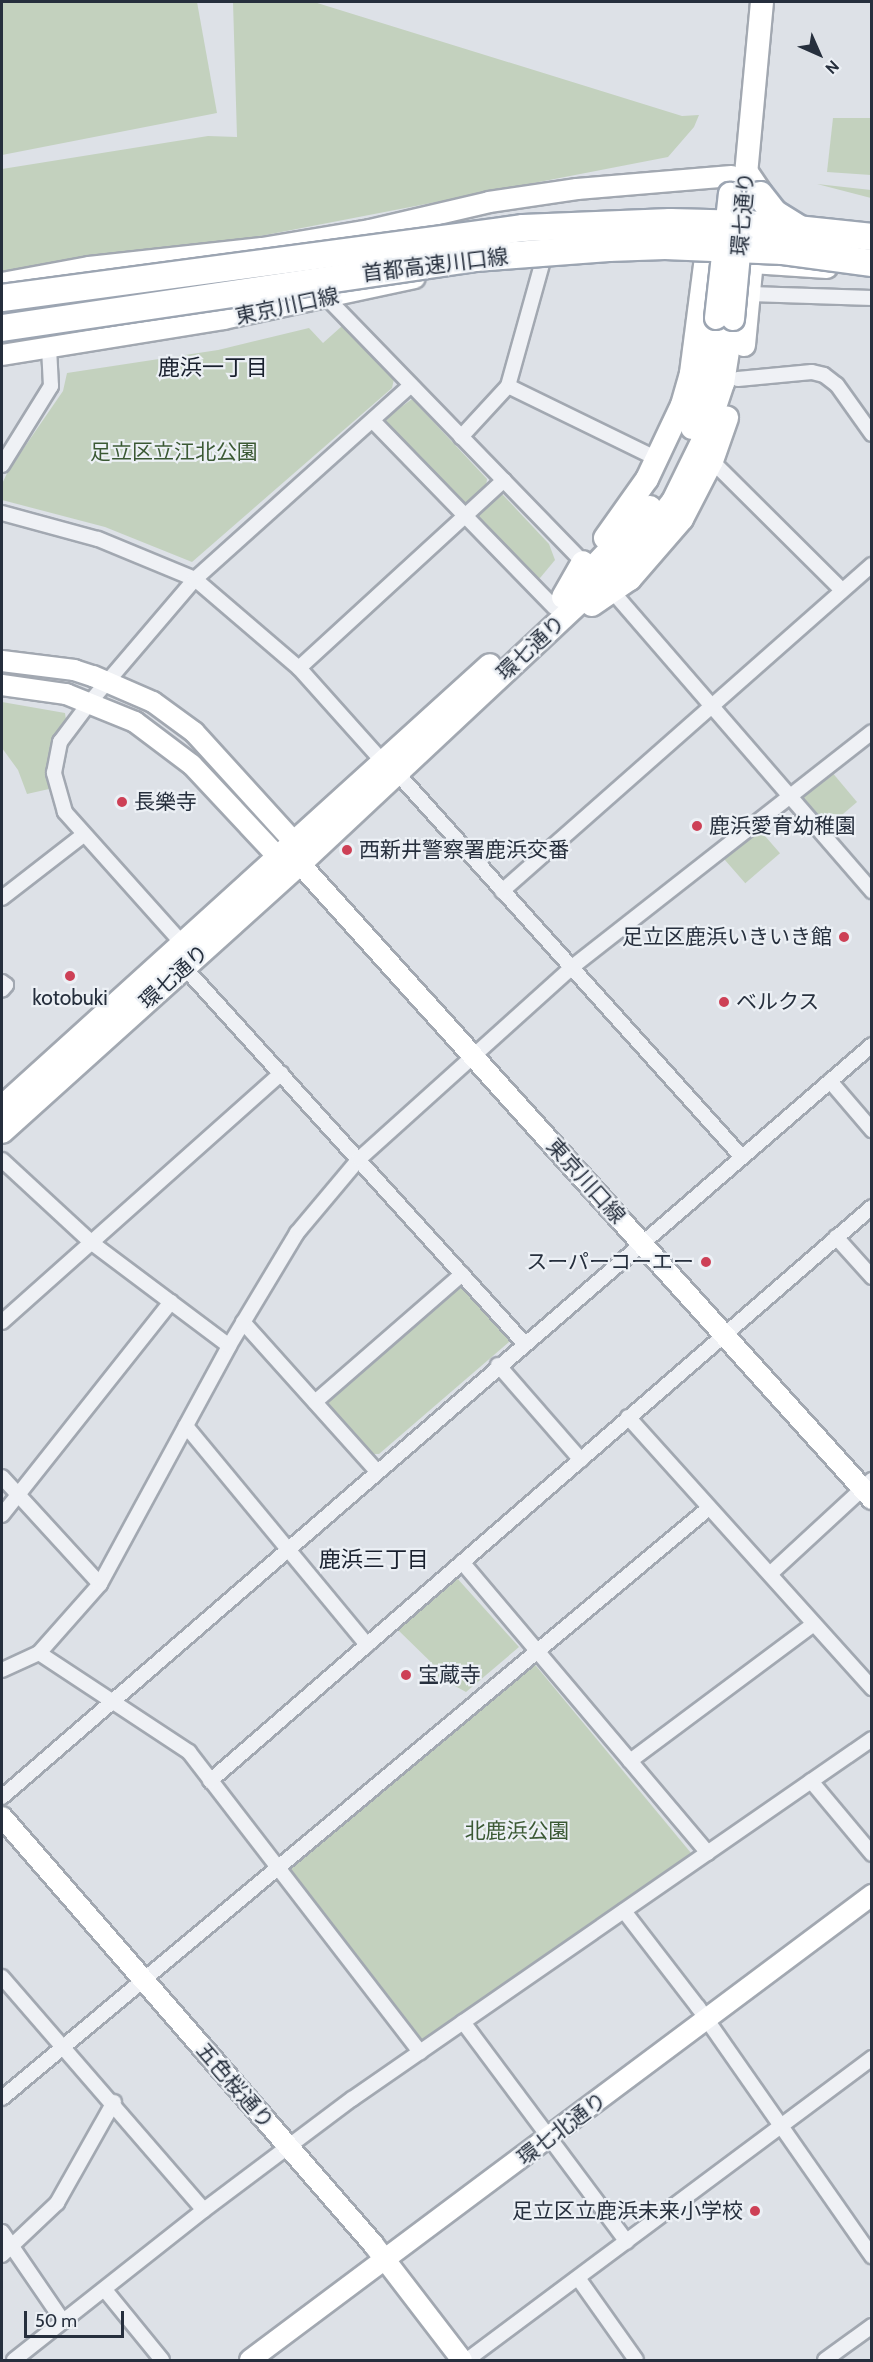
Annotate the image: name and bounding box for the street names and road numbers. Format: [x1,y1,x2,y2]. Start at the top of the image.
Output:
street label: 環七通り [727,171,759,257]
street label: 首都高速川口線 [361,244,509,286]
street label: 東京川口線 [233,283,341,329]
street label: 環七通り [492,610,570,686]
street label: 環七通り [134,940,214,1014]
street label: 東京川口線 [542,1134,630,1228]
street label: 五色桜通り [191,2038,279,2134]
street label: 環七北通り [512,2087,612,2171]

